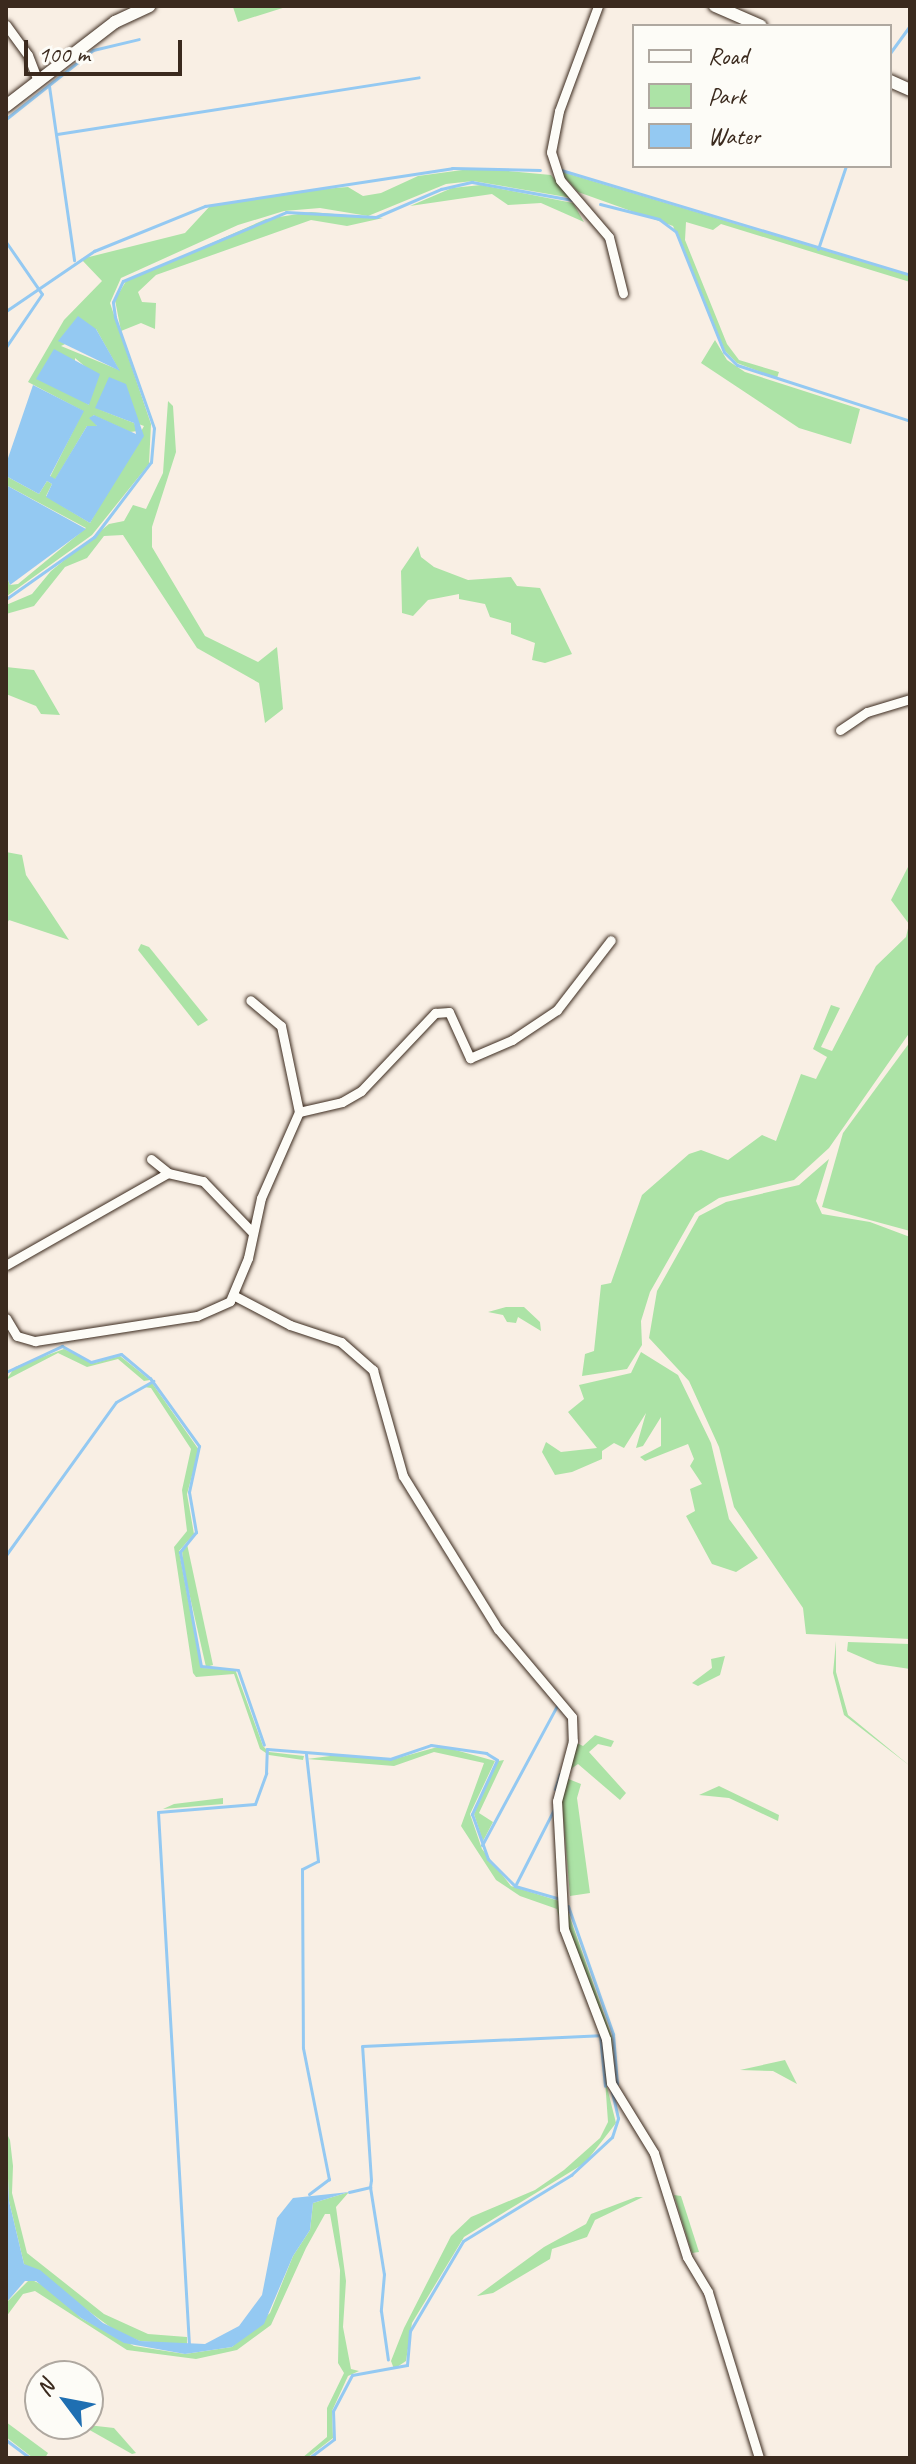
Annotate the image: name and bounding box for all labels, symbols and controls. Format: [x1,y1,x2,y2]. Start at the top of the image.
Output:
scale bar [28,24,186,74]
legend [632,24,892,168]
text: 100 m [38,39,90,69]
text: Road [708,41,748,71]
text: Park [708,81,746,111]
text: Water [708,121,760,151]
north arrow [24,2360,104,2440]
text: N [30,2375,61,2402]

